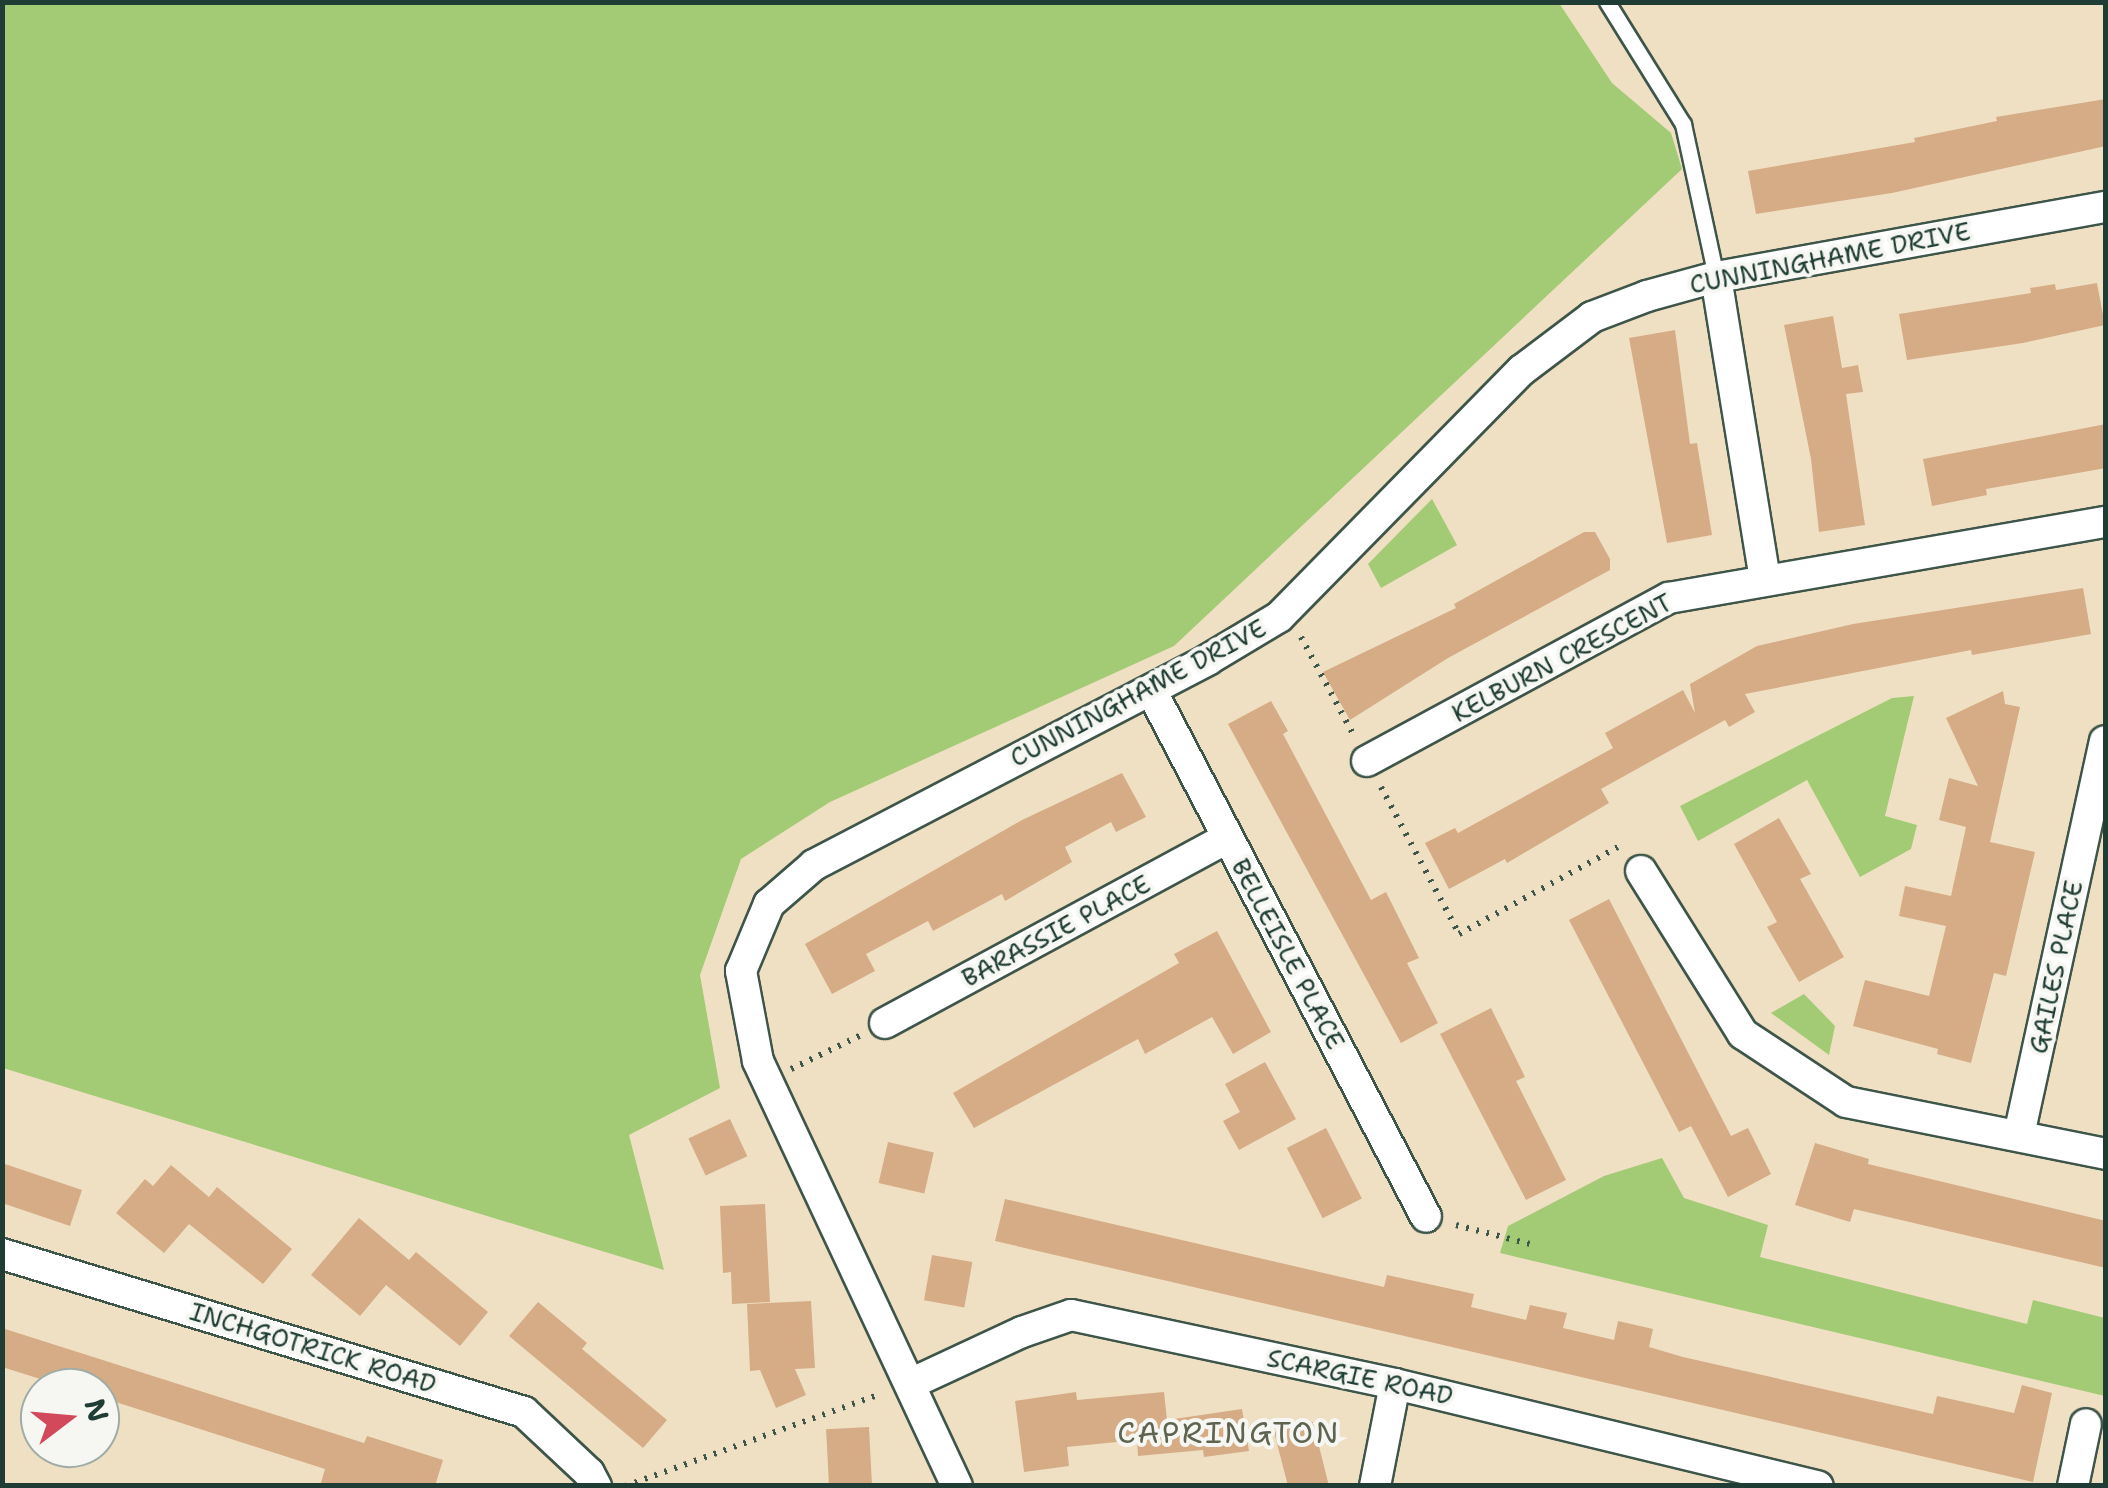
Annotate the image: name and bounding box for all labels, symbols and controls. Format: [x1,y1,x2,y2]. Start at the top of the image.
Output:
street label: CUNNINGHAME DRIVE [1687,216,1973,300]
street label: KELBURN CRESCENT [1447,587,1677,729]
street label: CUNNINGHAME DRIVE [1005,613,1271,773]
street label: BELLEISLE PLACE [1225,854,1351,1054]
street label: BARASSIE PLACE [957,869,1155,993]
street label: GAILES PLACE [2023,878,2089,1056]
street label: INCHGOTRICK ROAD [186,1296,440,1400]
street label: SCARGIE ROAD [1264,1343,1456,1411]
north arrow [20,1368,120,1468]
text: N [76,1394,118,1426]
district label: CAPRINGTON [1117,1415,1341,1451]

